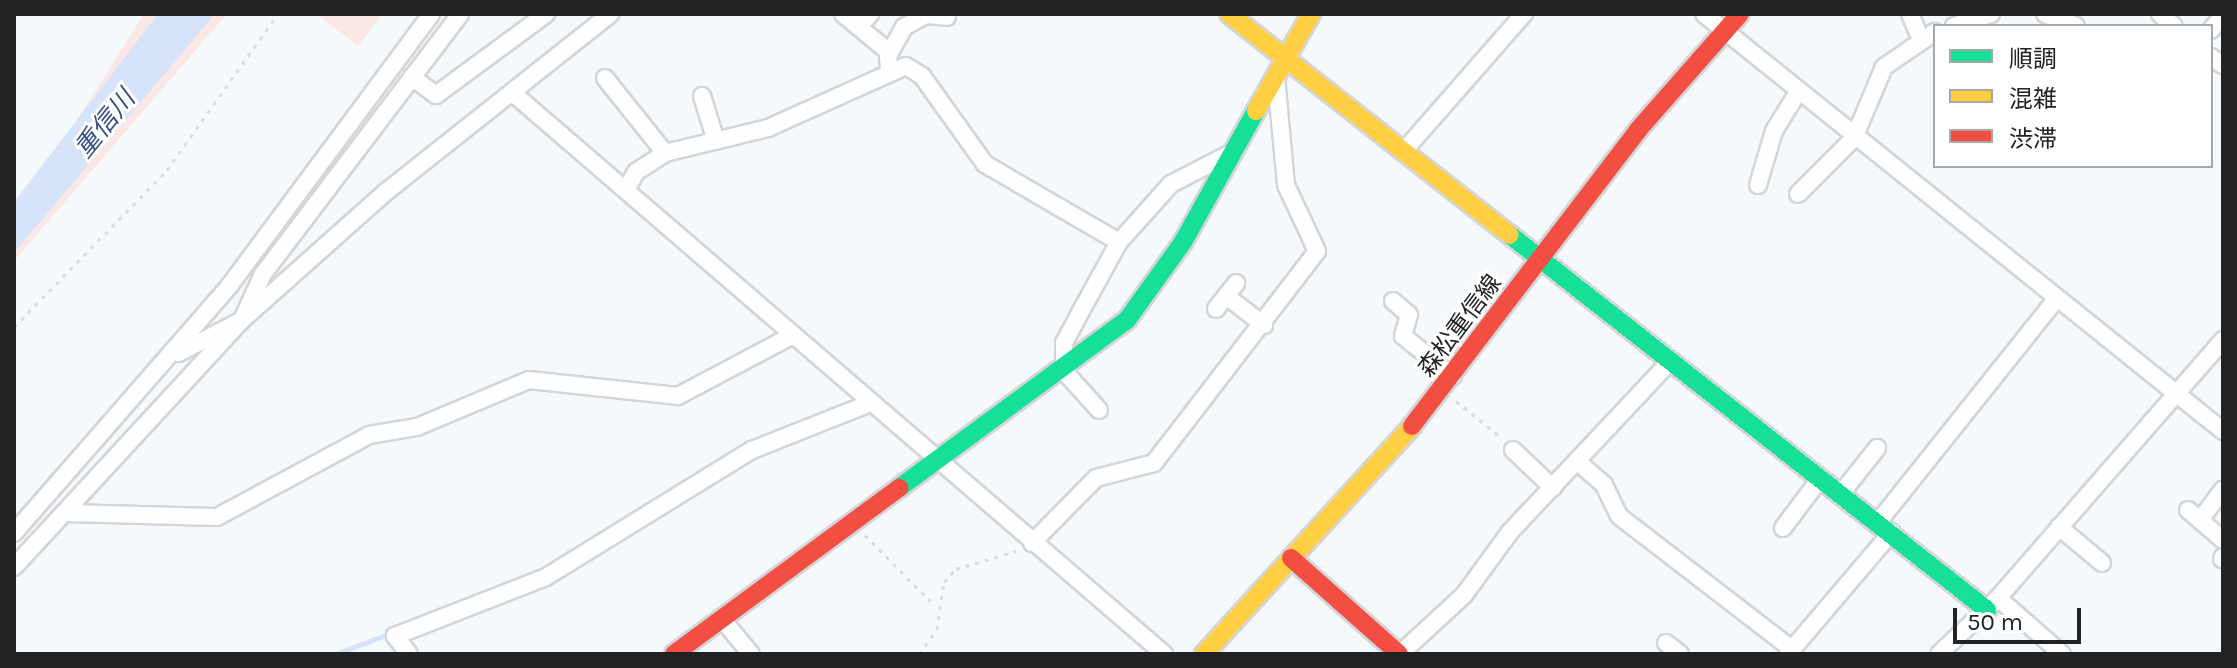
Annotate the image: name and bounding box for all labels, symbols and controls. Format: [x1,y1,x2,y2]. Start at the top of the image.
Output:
legend [1933,24,2213,168]
text: 順調 [2009,45,2057,73]
water label: 重信川 [68,84,142,164]
text: 混雑 [2009,85,2057,113]
text: 渋滞 [2009,125,2057,153]
street label: 森松重信線 [1412,269,1508,383]
scale bar [1957,592,2085,642]
text: 50 m [1967,608,2023,636]

